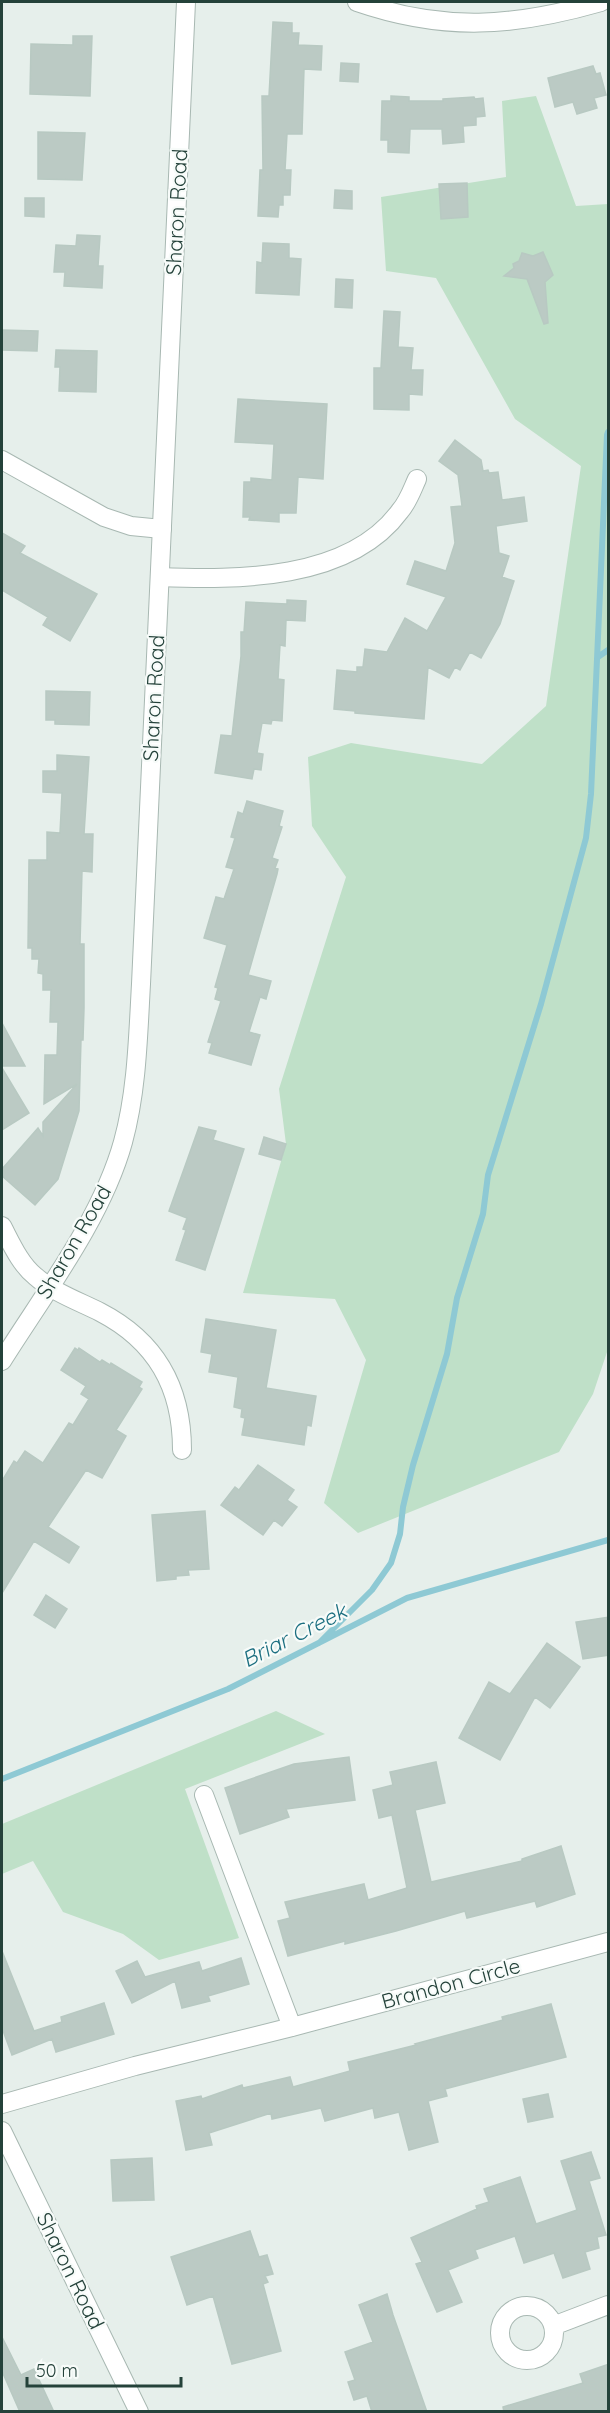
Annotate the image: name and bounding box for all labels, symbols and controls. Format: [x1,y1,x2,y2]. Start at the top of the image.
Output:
street label: Sharon Road [160,148,192,276]
street label: Sharon Road [137,634,169,762]
street label: Sharon Road [30,1180,116,1303]
water label: Briar Creek [237,1596,353,1673]
street label: Brandon Circle [378,1952,523,2014]
street label: Sharon Road [31,2208,110,2333]
scale bar [27,2350,182,2388]
text: 50 m [36,2359,78,2382]

